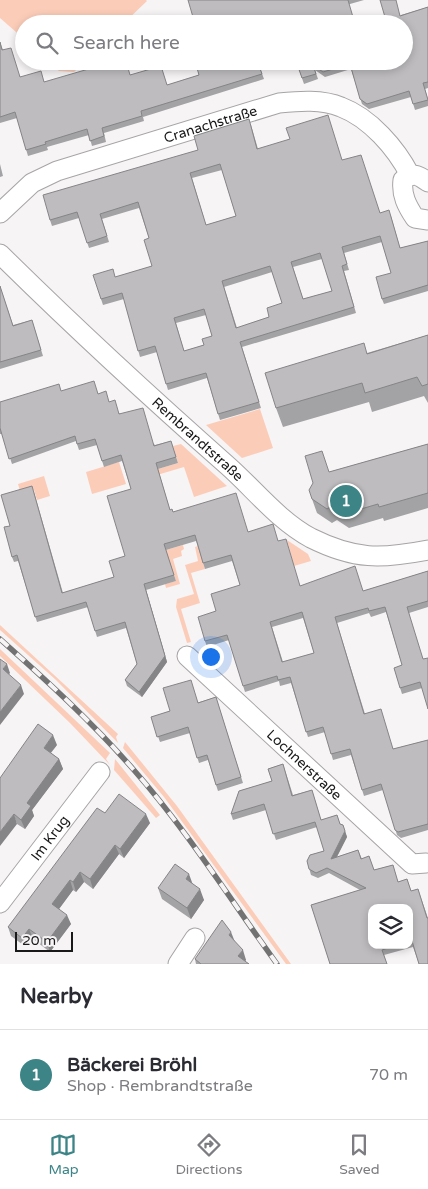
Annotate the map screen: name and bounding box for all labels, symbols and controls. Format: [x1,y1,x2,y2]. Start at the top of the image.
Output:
search box [15,15,413,70]
icon: search [33,29,61,57]
text: Search here [73,32,180,54]
street label: Cranachstraße [162,102,259,147]
street label: Rembrandtstraße [148,394,247,485]
pin: 1 [330,482,362,520]
your location [198,644,224,670]
street label: Lochnerstraße [263,726,345,804]
street label: Im Krug [27,812,73,864]
map controls [368,904,413,949]
button: layers [368,904,413,949]
scale bar [15,929,72,952]
text: 20 m [22,932,56,949]
text: Nearby [20,984,93,1009]
text: Bäckerei Bröhl [67,1054,197,1076]
text: 1 [31,1065,41,1085]
text: 70 m [369,1065,408,1085]
text: Shop · Rembrandtstraße [67,1076,253,1096]
tab: Map [48,1131,79,1178]
tab: Directions [175,1131,242,1178]
tab: Saved [339,1131,380,1178]

